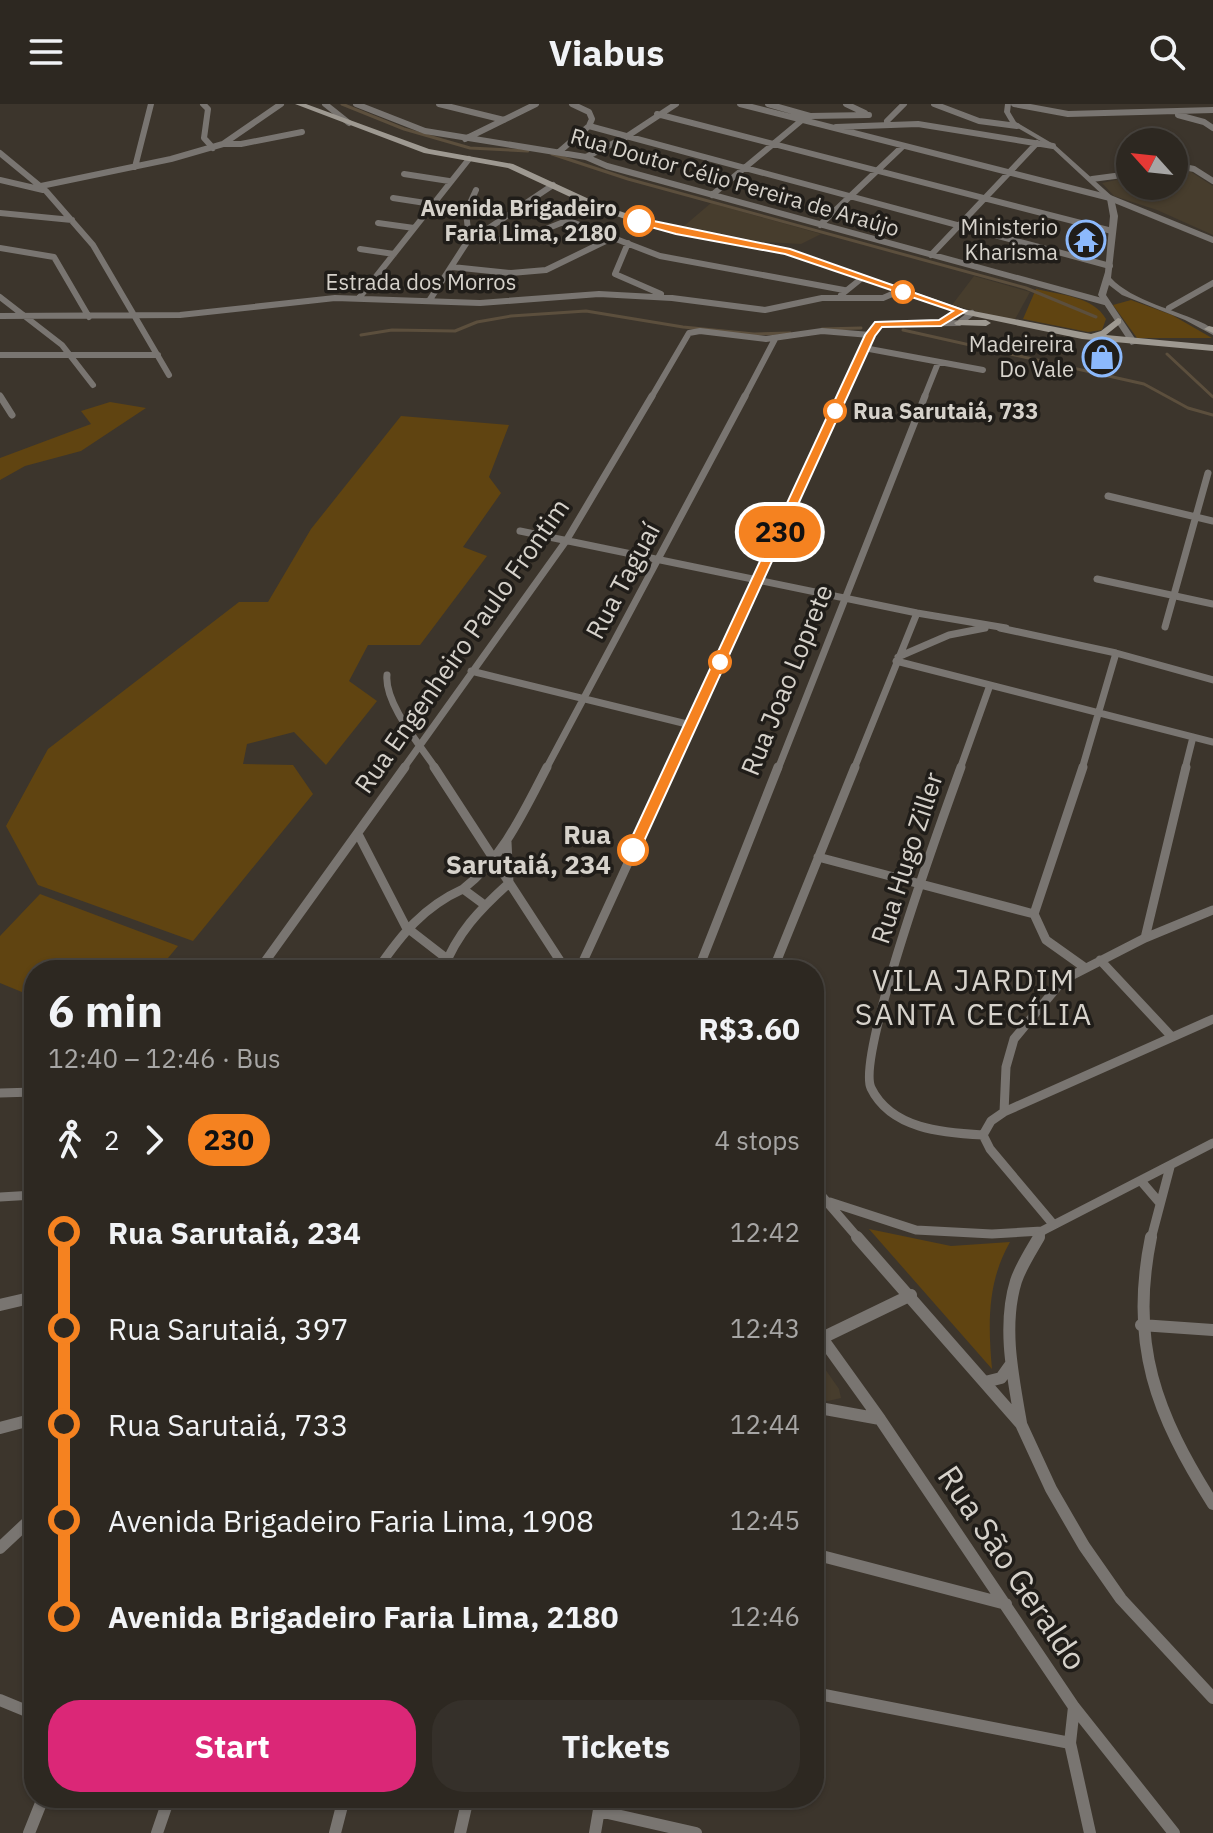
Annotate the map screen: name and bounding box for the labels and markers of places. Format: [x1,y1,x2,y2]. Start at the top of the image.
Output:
place label: Avenida Brigadeiro Faria Lima, 2180 [420,193,617,247]
marker: Avenida Brigadeiro Faria Lima, 2180 [624,206,654,236]
place label: Ministerio Kharisma [960,212,1058,266]
temple icon: Ministerio Kharisma [1065,219,1107,261]
unlabelled marker [892,281,914,303]
place label: Madeireira Do Vale [969,329,1074,383]
shop icon: Madeireira Do Vale [1081,336,1123,378]
place label: Rua Sarutaiá, 733 [853,396,1038,425]
marker: Rua Sarutaiá, 733 [824,400,846,422]
unlabelled marker [709,651,731,673]
place label: Rua Sarutaiá, 234 [446,817,611,881]
marker: Rua Sarutaiá, 234 [618,835,648,865]

